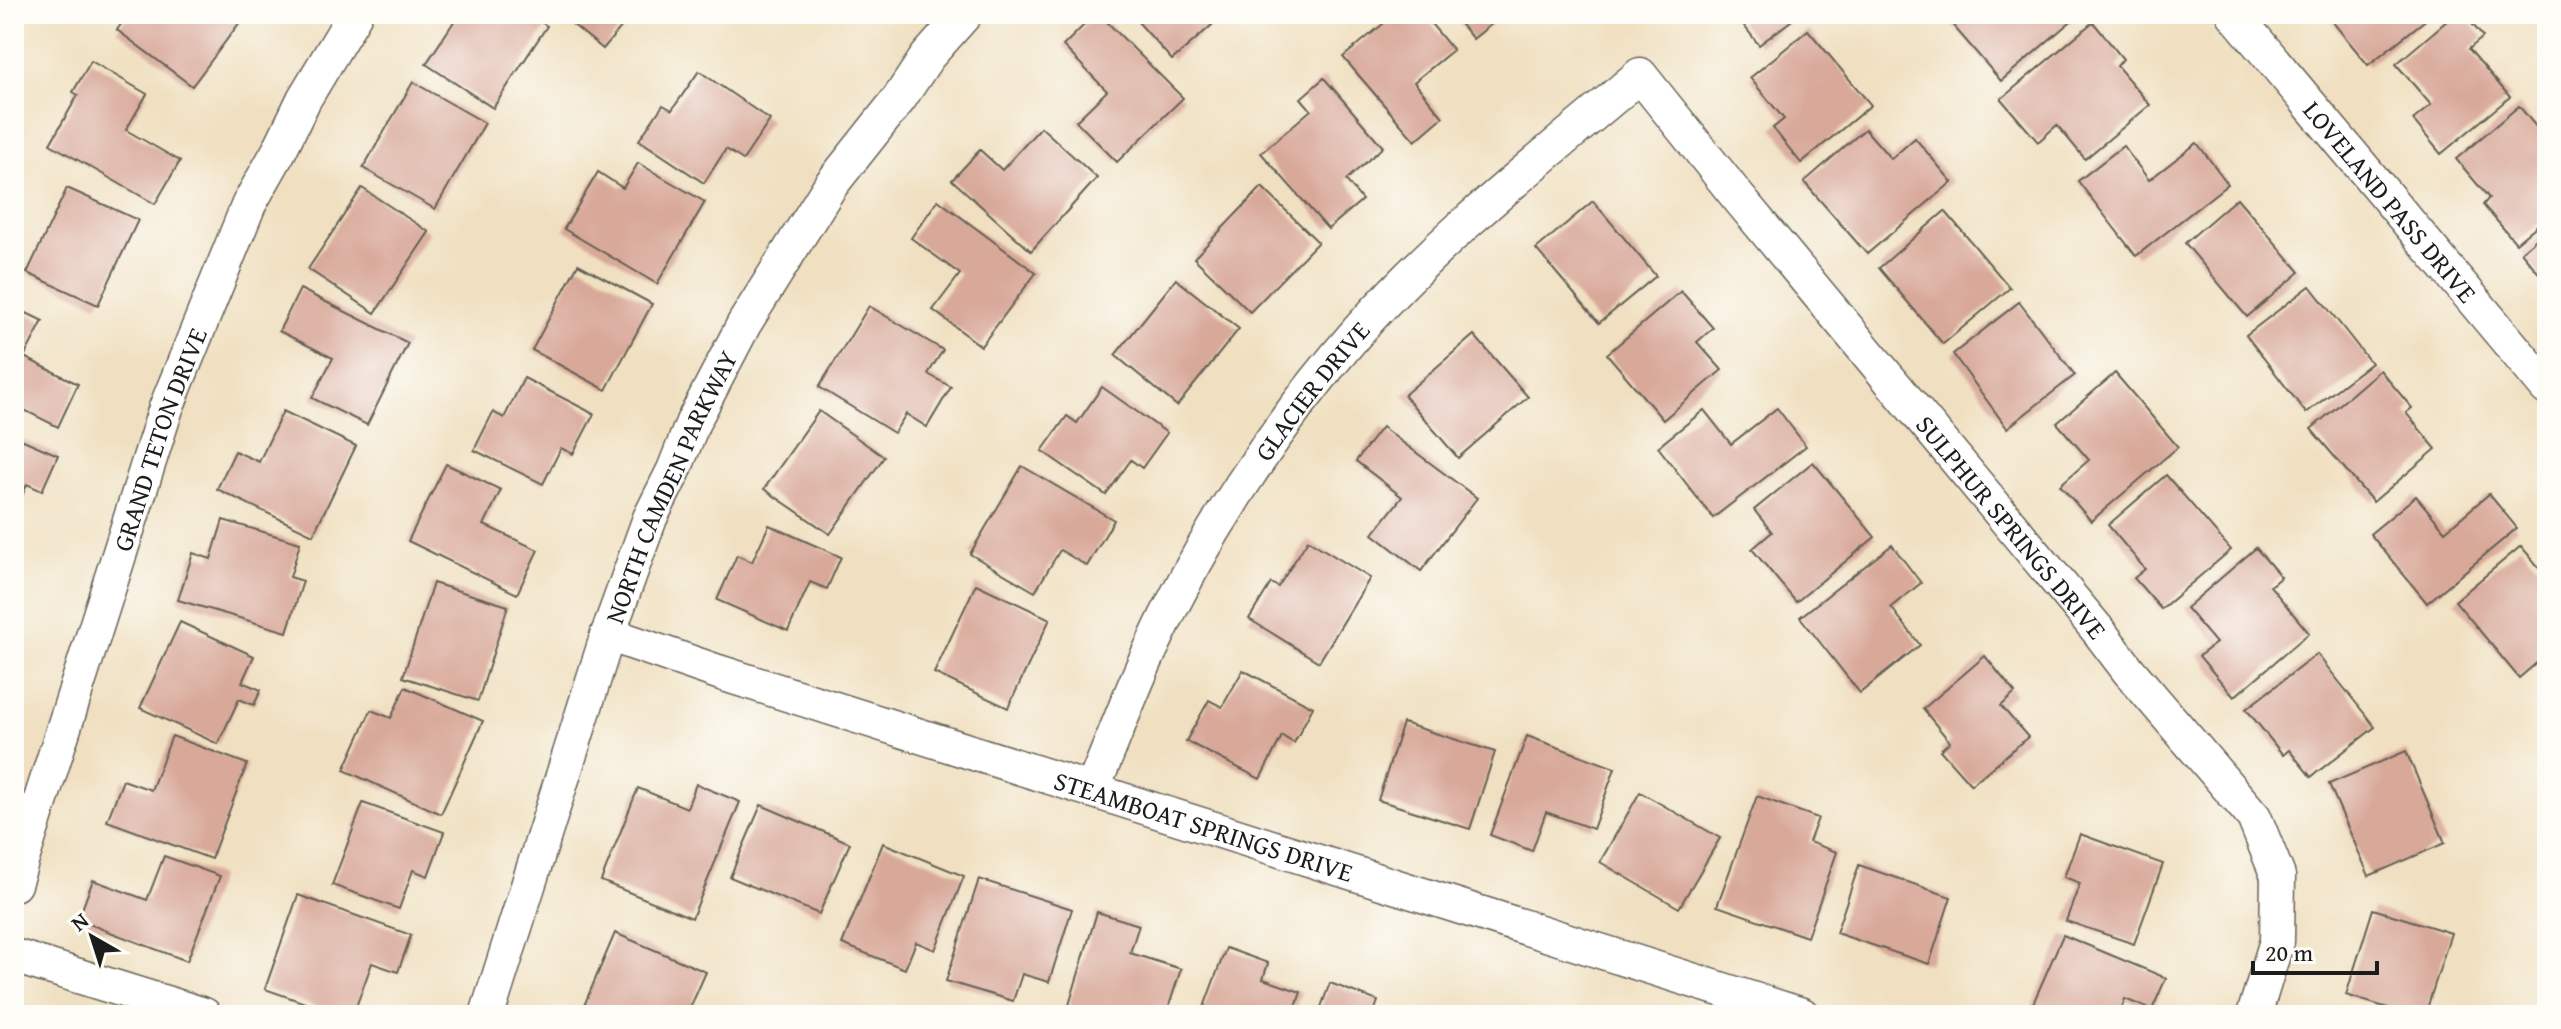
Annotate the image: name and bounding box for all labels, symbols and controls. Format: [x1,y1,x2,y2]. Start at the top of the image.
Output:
street label: LOVELAND PASS DRIVE [2294,92,2487,311]
street label: GLACIER DRIVE [1244,312,1378,468]
street label: GRAND TETON DRIVE [102,321,216,556]
street label: NORTH CAMDEN PARKWAY [594,343,747,629]
street label: SULPHUR SPRINGS DRIVE [1907,406,2117,647]
street label: STEAMBOAT SPRINGS DRIVE [1049,760,1358,891]
north arrow [52,897,132,977]
text: N [64,904,95,939]
scale bar [2253,925,2377,975]
text: 20 m [2265,935,2313,970]

